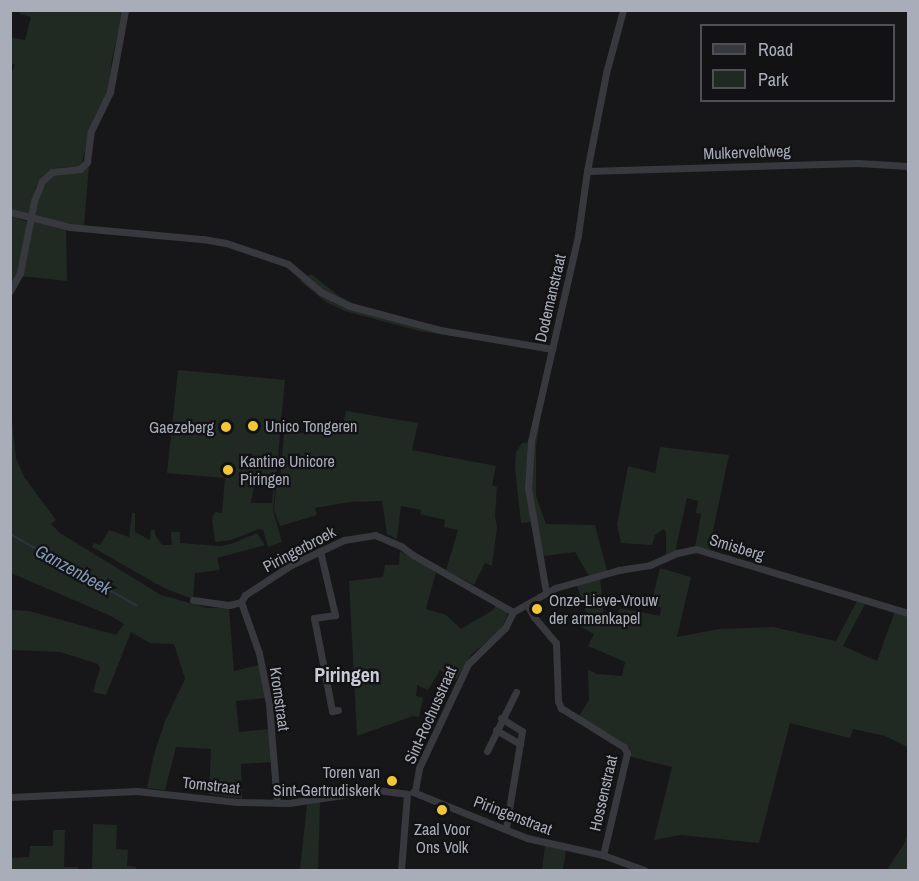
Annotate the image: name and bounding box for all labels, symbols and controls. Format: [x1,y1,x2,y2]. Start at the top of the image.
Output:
legend [700,24,895,102]
text: Road [758,37,793,62]
text: Park [758,67,788,92]
street label: Mulkerveldweg [703,141,791,163]
street label: Dodemanstraat [531,252,569,344]
place label: Unico Tongeren [265,416,358,436]
place label: Gaezeberg [149,417,214,437]
marker: Unico Tongeren [246,419,260,433]
marker: Gaezeberg [219,420,233,434]
place label: Kantine Unicore Piringen [240,451,335,489]
marker: Kantine Unicore Piringen [221,463,235,477]
street label: Piringerbroek [259,522,339,576]
street label: Smisberg [707,530,767,564]
water label: Ganzenbeek [31,540,115,600]
place label: Onze-Lieve-Vrouw der armenkapel [549,590,658,628]
marker: Onze-Lieve-Vrouw der armenkapel [530,602,544,616]
district label: Piringen [314,662,380,686]
street label: Sint-Rochusstraat [400,663,460,767]
street label: Kromstraat [266,666,294,732]
street label: Hossenstraat [585,753,621,833]
place label: Toren van Sint-Gertrudiskerk [273,762,380,800]
street label: Tomstraat [181,772,241,798]
marker: Toren van Sint-Gertrudiskerk [385,774,399,788]
street label: Piringenstraat [471,791,555,839]
marker: Zaal Voor Ons Volk [435,803,449,817]
place label: Zaal Voor Ons Volk [414,819,470,857]

